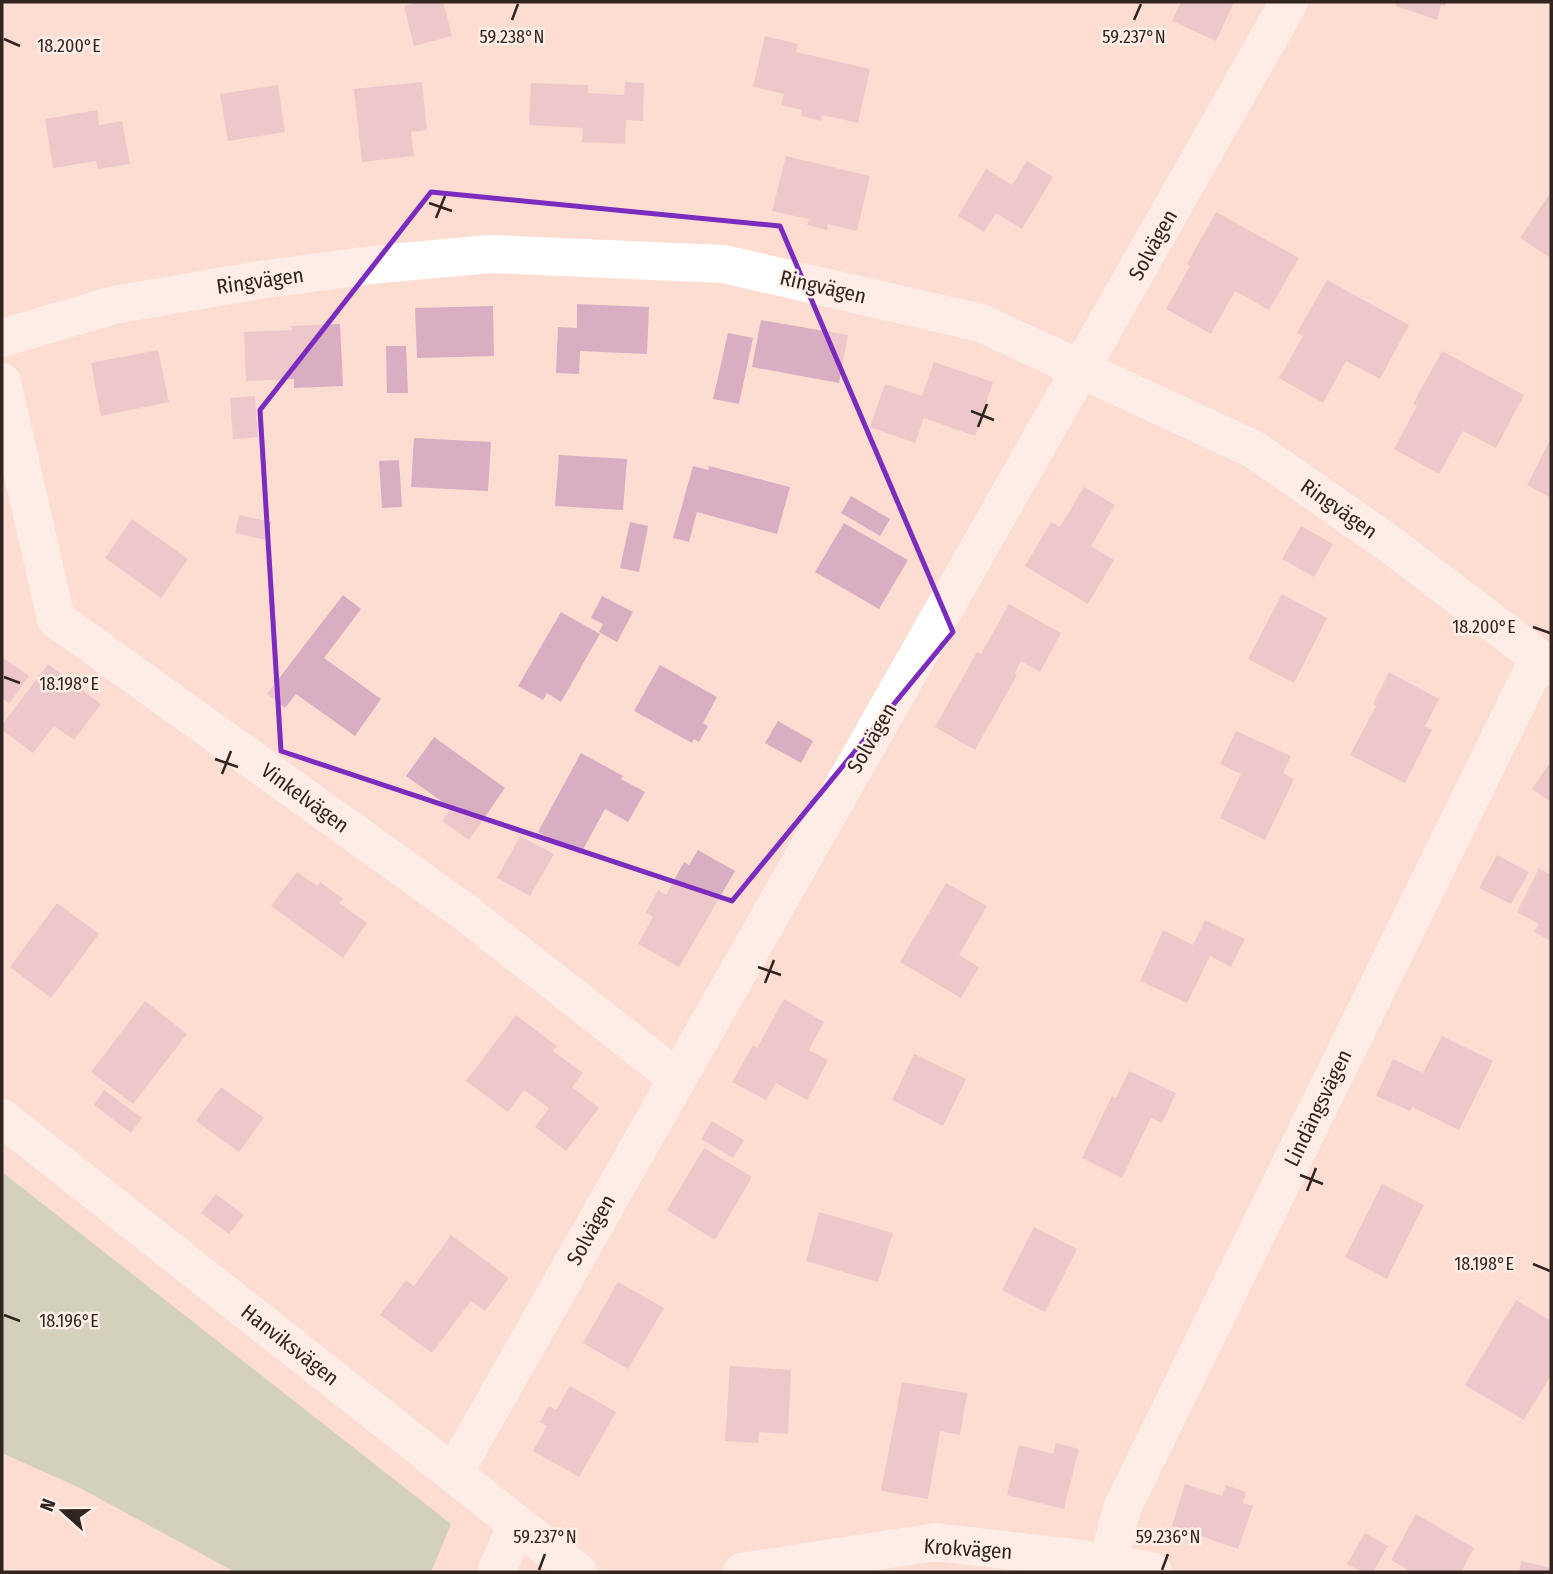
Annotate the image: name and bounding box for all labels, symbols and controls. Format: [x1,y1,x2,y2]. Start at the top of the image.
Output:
text: 59.238°N [480,26,544,48]
text: 59.237°N [1102,26,1166,48]
text: 18.200°E [37,35,101,57]
street label: Solvägen [1123,205,1183,285]
street label: Ringvägen [215,262,305,300]
street label: Ringvägen [777,264,869,310]
street label: Ringvägen [1296,473,1382,545]
text: 18.200°E [1452,616,1516,638]
text: 18.198°E [39,673,99,695]
street label: Solvägen [842,698,902,778]
street label: Vinkelvägen [256,757,354,839]
street label: Lindängsvägen [1279,1045,1357,1171]
street label: Solvägen [561,1190,621,1270]
text: 18.198°E [1454,1253,1514,1275]
street label: Hanviksvägen [236,1299,344,1391]
text: 18.196°E [39,1310,99,1332]
north arrow [28,1476,98,1546]
text: N [35,1496,60,1515]
text: 59.237°N [513,1526,577,1548]
text: 59.236°N [1136,1526,1200,1548]
street label: Krokvägen [923,1533,1013,1565]

